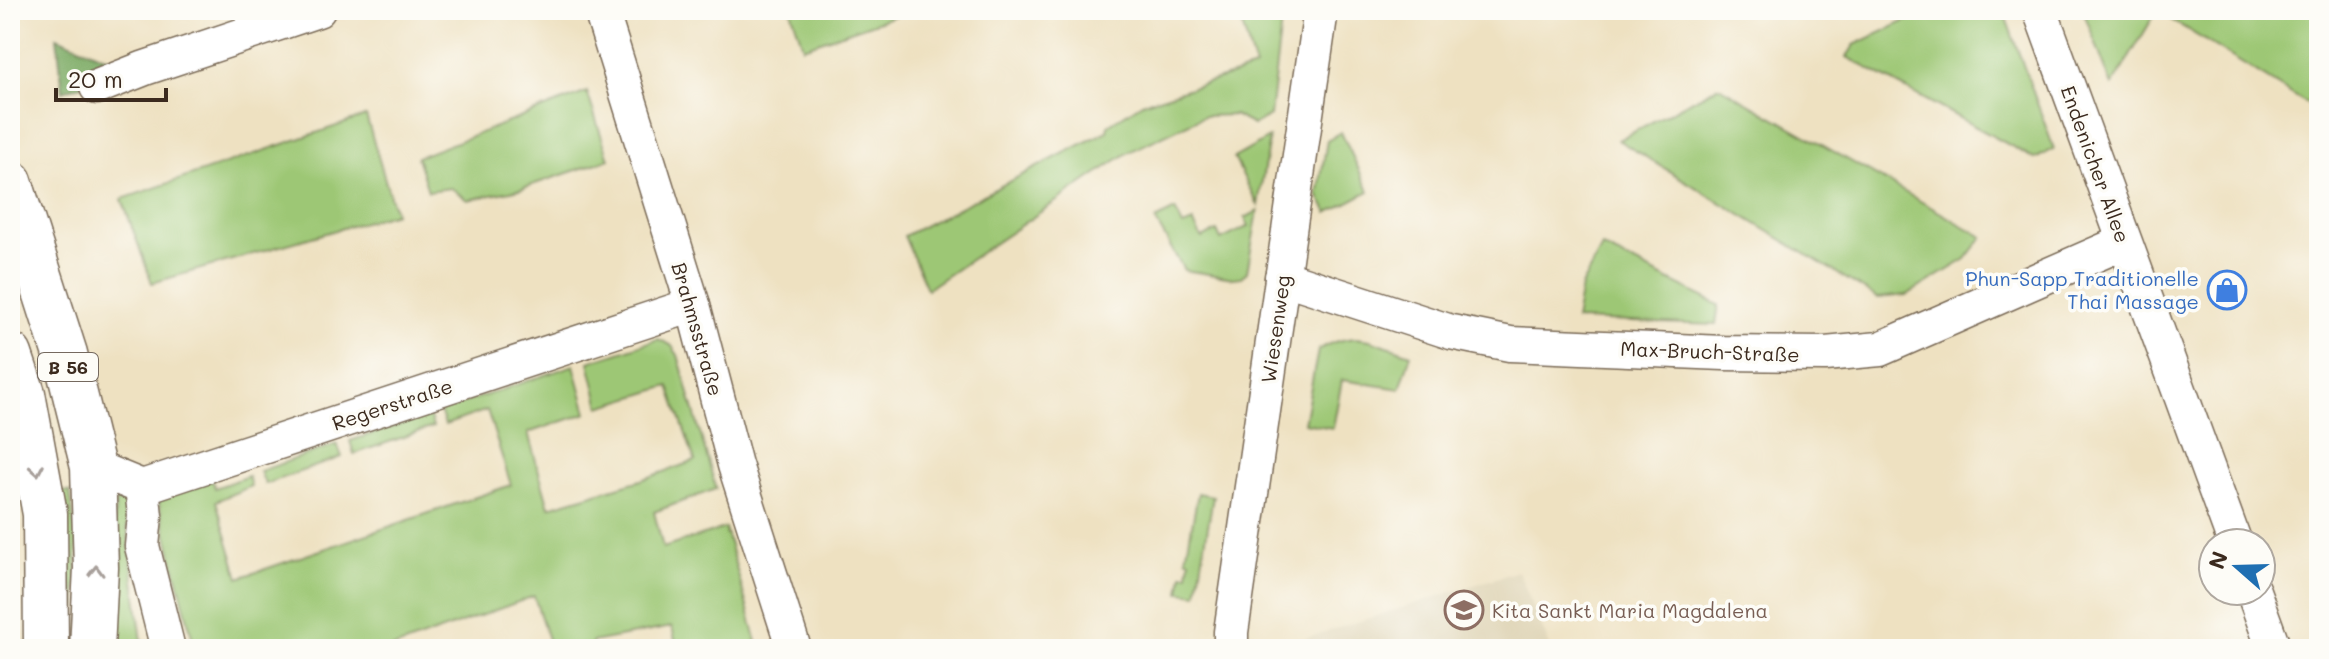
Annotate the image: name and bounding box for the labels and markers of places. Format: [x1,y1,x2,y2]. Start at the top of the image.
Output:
place label: Phun-Sapp Traditionelle Thai Massage [1965,265,2199,314]
shop icon: Phun-Sapp Traditionelle Thai Massage [2206,269,2248,311]
school or university icon: Kita Sankt Maria Magdalena [1443,589,1485,631]
place label: Kita Sankt Maria Magdalena [1492,597,1768,623]

